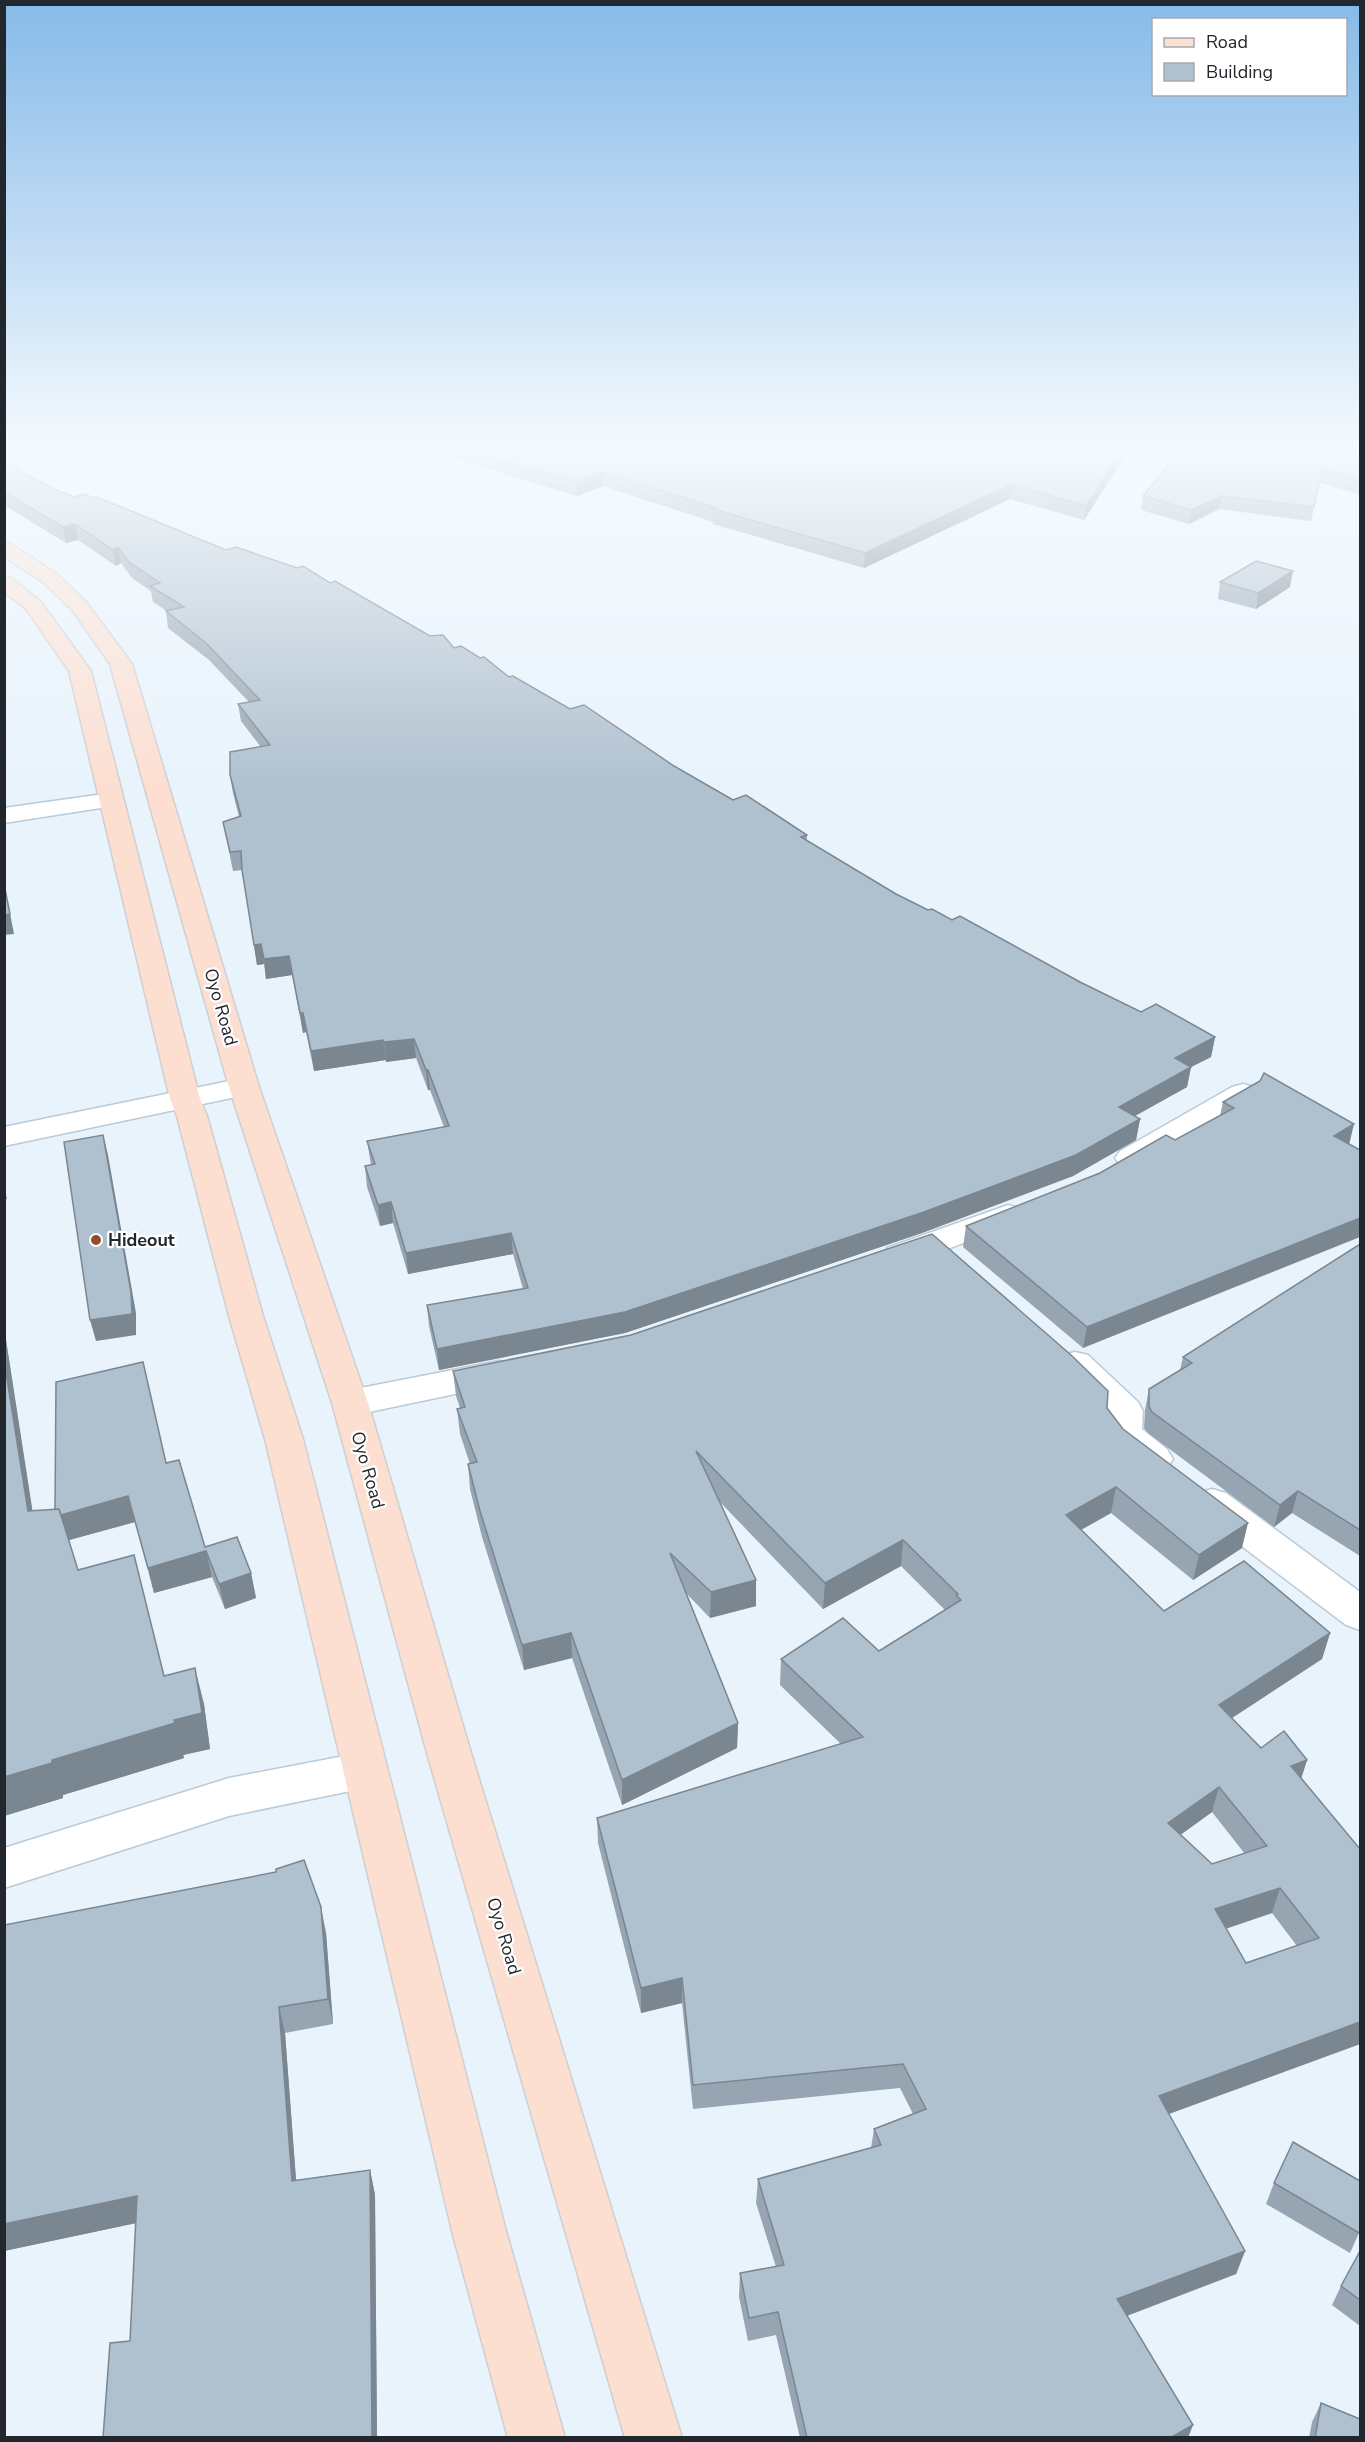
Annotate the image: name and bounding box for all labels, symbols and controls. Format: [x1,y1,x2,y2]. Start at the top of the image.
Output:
legend [1152,18,1347,96]
text: Road [1206,30,1248,54]
text: Building [1206,60,1273,84]
street label: Oyo Road [199,966,243,1048]
place label: Hideout [108,1228,175,1252]
marker: Hideout [89,1233,103,1247]
street label: Oyo Road [346,1429,390,1511]
street label: Oyo Road [481,1895,527,1977]

